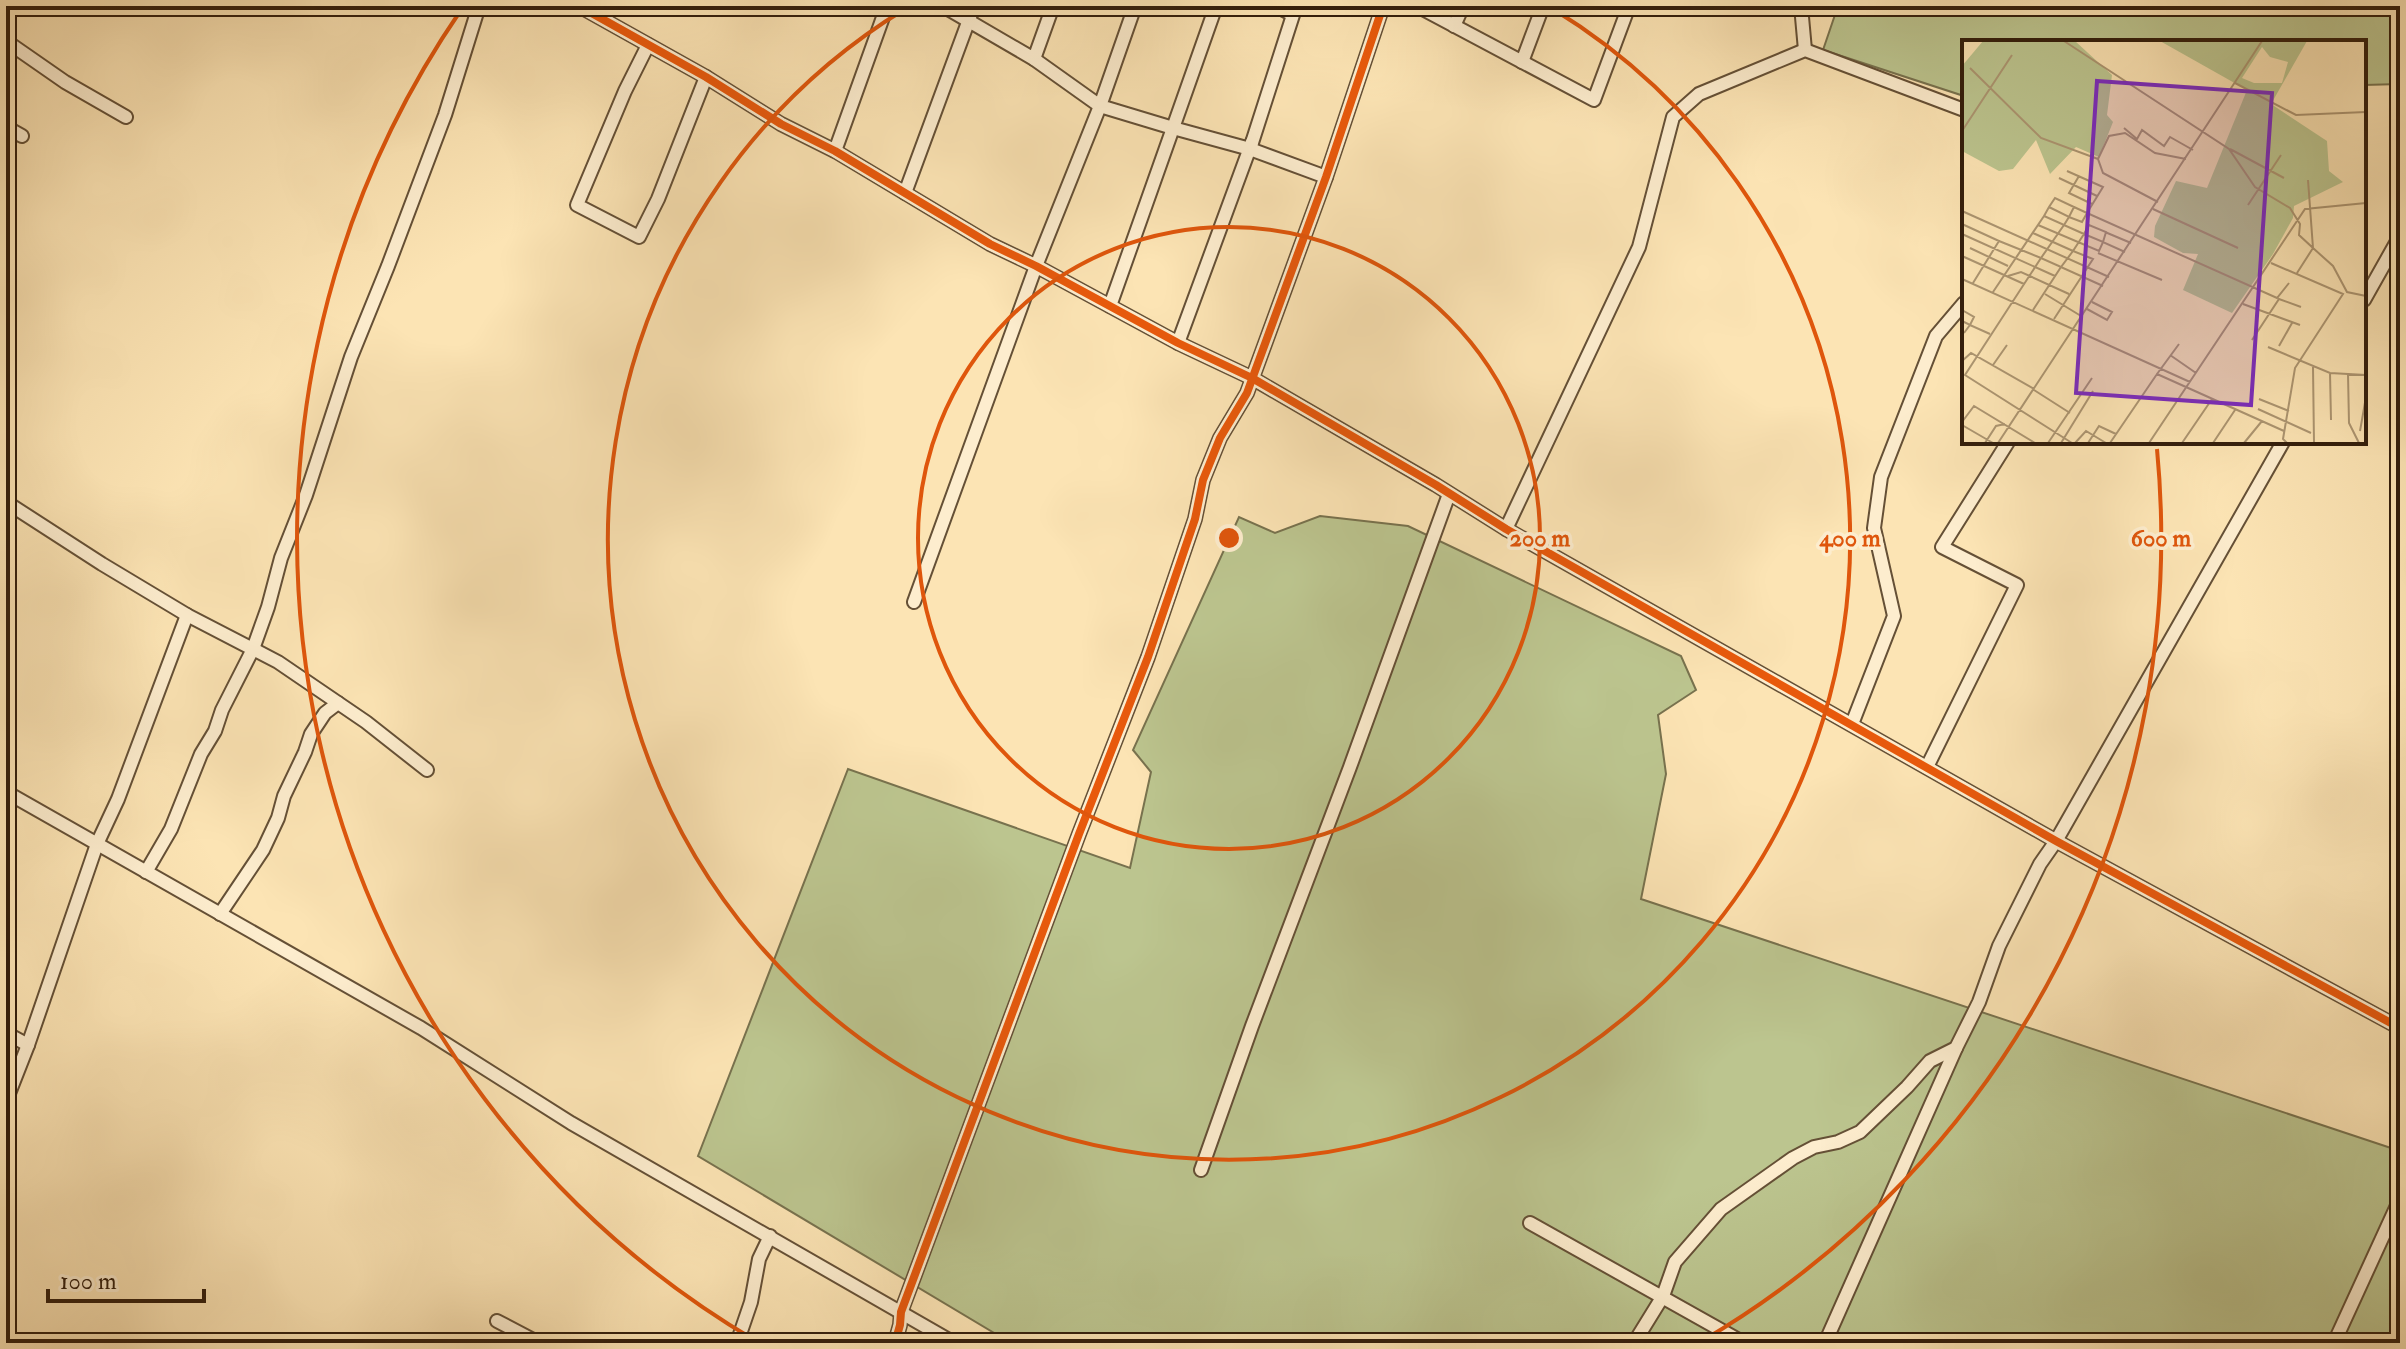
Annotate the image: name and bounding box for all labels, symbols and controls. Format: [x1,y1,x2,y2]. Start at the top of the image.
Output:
inset map [1962,40,2366,444]
text: 200 m [1510,523,1571,554]
text: 400 m [1818,523,1881,554]
text: 600 m [2131,523,2192,554]
centre of rings [1215,524,1243,552]
scale bar [48,1253,204,1303]
text: 100 m [60,1266,117,1297]

